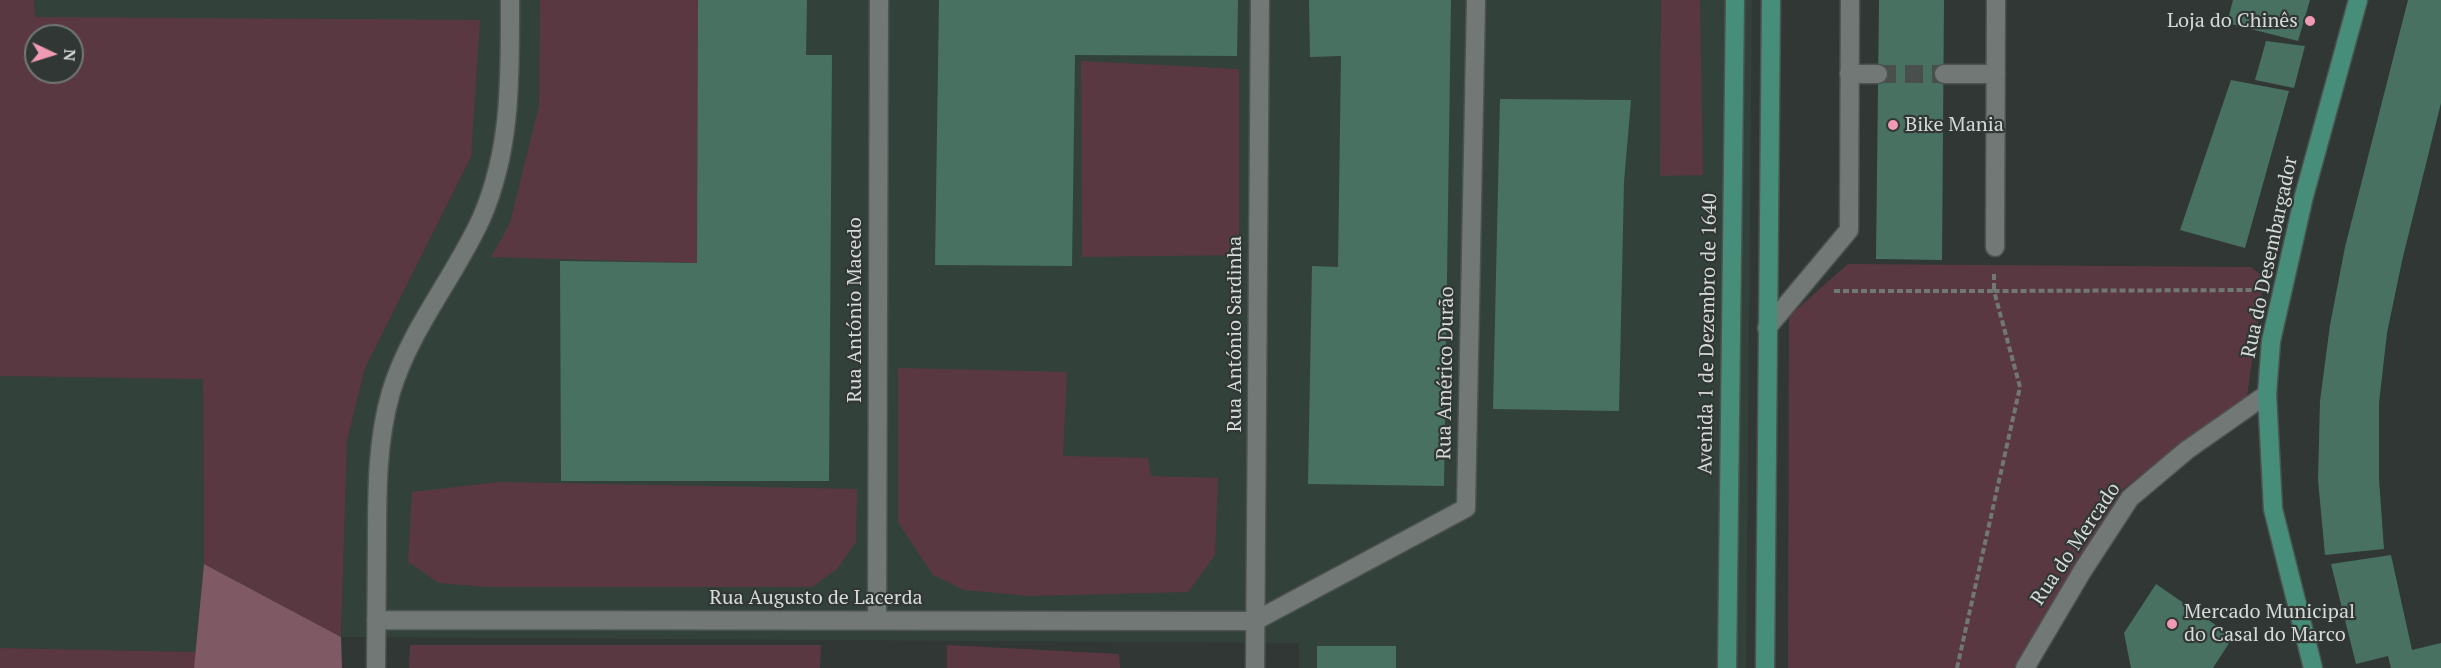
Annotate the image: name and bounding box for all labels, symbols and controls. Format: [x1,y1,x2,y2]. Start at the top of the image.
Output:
place label: Loja do Chinês [2167,9,2298,33]
marker: Loja do Chinês [2303,14,2317,28]
north arrow [24,24,84,84]
text: N [59,48,81,62]
place label: Bike Mania [1905,113,2004,137]
marker: Bike Mania [1886,118,1900,132]
street label: Rua do Desembargador [2237,154,2303,360]
street label: Avenida 1 de Dezembro de 1640 [1694,193,1722,475]
street label: Rua António Macedo [843,217,867,403]
street label: Rua António Sardinha [1223,236,1247,432]
street label: Rua Américo Durão [1432,286,1460,460]
street label: Rua do Mercado [2026,478,2126,610]
street label: Rua Augusto de Lacerda [709,586,923,610]
place label: Mercado Municipal do Casal do Marco [2184,600,2355,647]
marker: Mercado Municipal do Casal do Marco [2165,617,2179,631]

